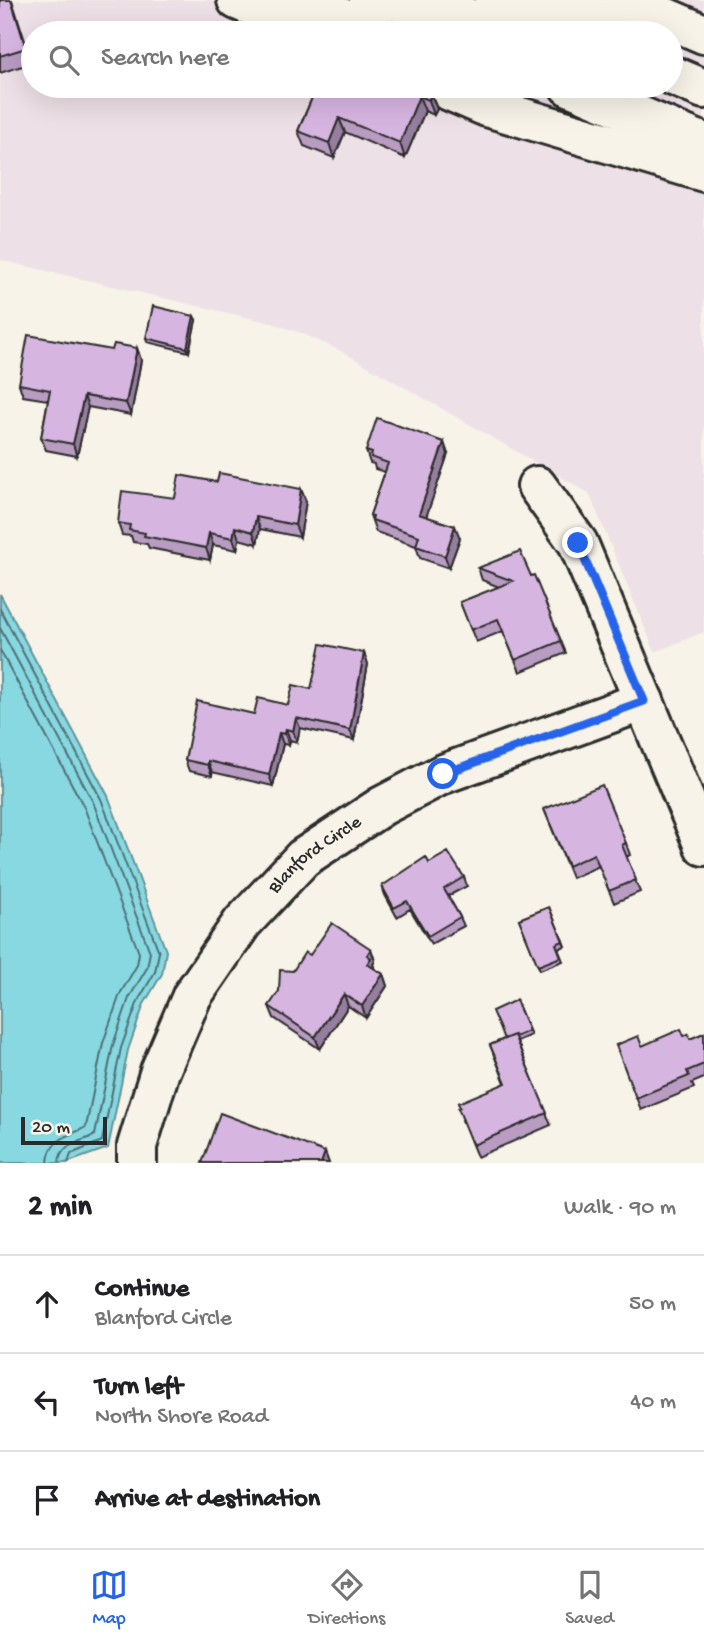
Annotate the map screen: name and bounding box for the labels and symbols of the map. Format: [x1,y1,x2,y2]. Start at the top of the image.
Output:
route end [562,527,593,558]
route start [427,758,458,789]
street label: Blanford Circle [263,811,366,900]
scale bar [21,1114,107,1146]

